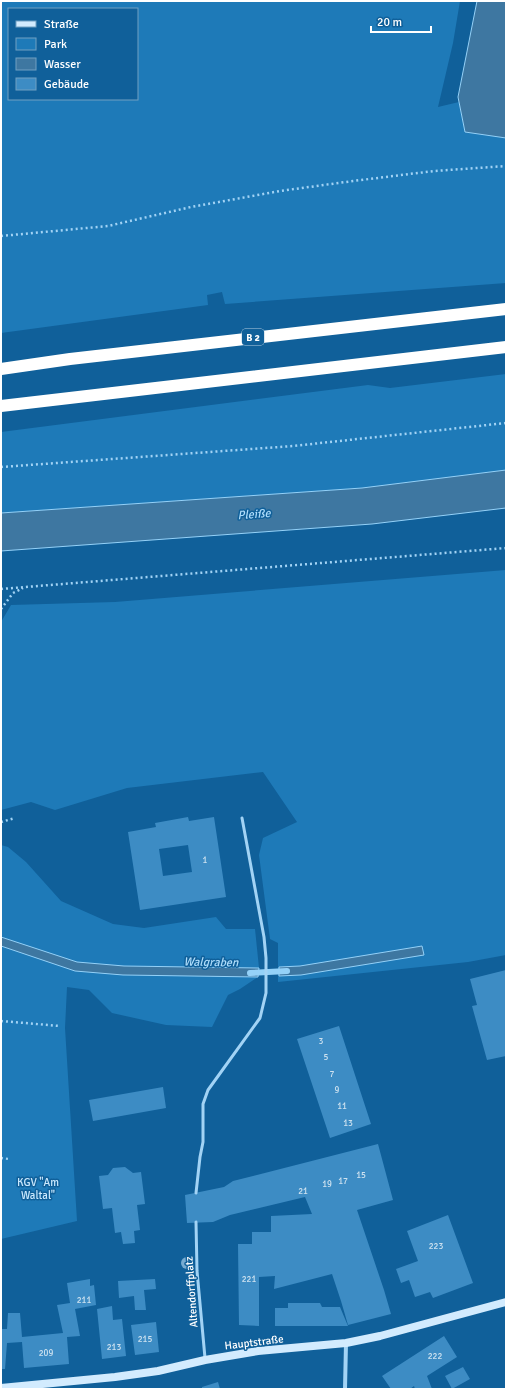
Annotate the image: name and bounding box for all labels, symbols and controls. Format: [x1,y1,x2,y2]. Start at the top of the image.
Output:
legend [8,8,138,100]
scale bar [371,8,431,34]
text: 20 m [377,15,402,30]
text: Straße [44,17,79,32]
text: Park [44,37,67,52]
text: Wasser [44,57,81,72]
text: Gebäude [44,77,89,92]
road number: B 2 [242,329,264,345]
water label: Pleiße [237,506,272,523]
house number: 1 [203,855,208,866]
water label: Walgraben [183,955,239,970]
house number: 3 [319,1036,324,1047]
house number: 5 [324,1052,329,1063]
house number: 7 [330,1069,335,1080]
house number: 9 [335,1085,340,1096]
house number: 11 [337,1101,347,1112]
house number: 13 [343,1118,353,1129]
house number: 15 [356,1170,366,1181]
park label: KGV "Am Waltal" [17,1176,59,1202]
house number: 17 [338,1176,348,1187]
house number: 19 [322,1179,332,1190]
house number: 21 [298,1186,308,1197]
house number: 223 [429,1241,443,1252]
street label: Altendorffplatz [183,1256,200,1328]
house number: 221 [242,1274,256,1285]
house number: 211 [77,1295,91,1306]
street label: Hauptstraße [224,1332,284,1353]
house number: 215 [138,1334,152,1345]
house number: 213 [107,1342,121,1353]
house number: 209 [39,1348,53,1359]
house number: 222 [428,1351,442,1362]

